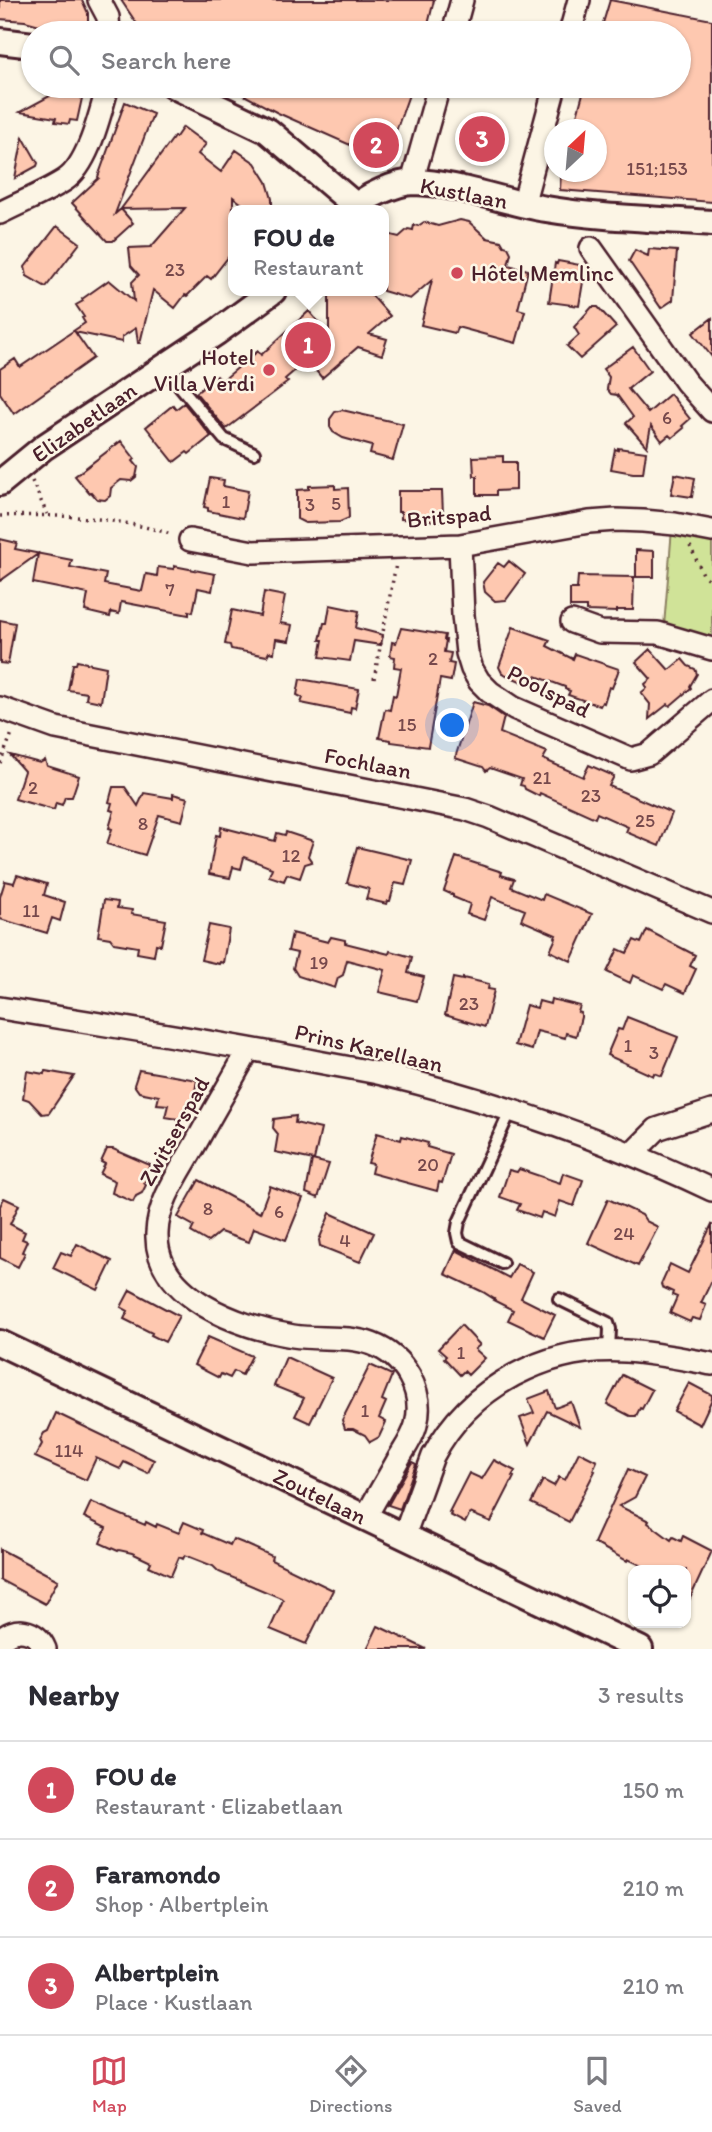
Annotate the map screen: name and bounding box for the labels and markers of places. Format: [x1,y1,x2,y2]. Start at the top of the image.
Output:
pin: 3 [459,113,505,165]
pin: 2 [353,119,399,171]
place label: Hôtel Memlinc [471,259,614,287]
marker: Hôtel Memlinc [449,265,465,281]
pin: 1 [285,319,331,371]
place label: Hotel Villa Verdi [154,343,255,397]
marker: Hotel Villa Verdi [261,362,277,378]

